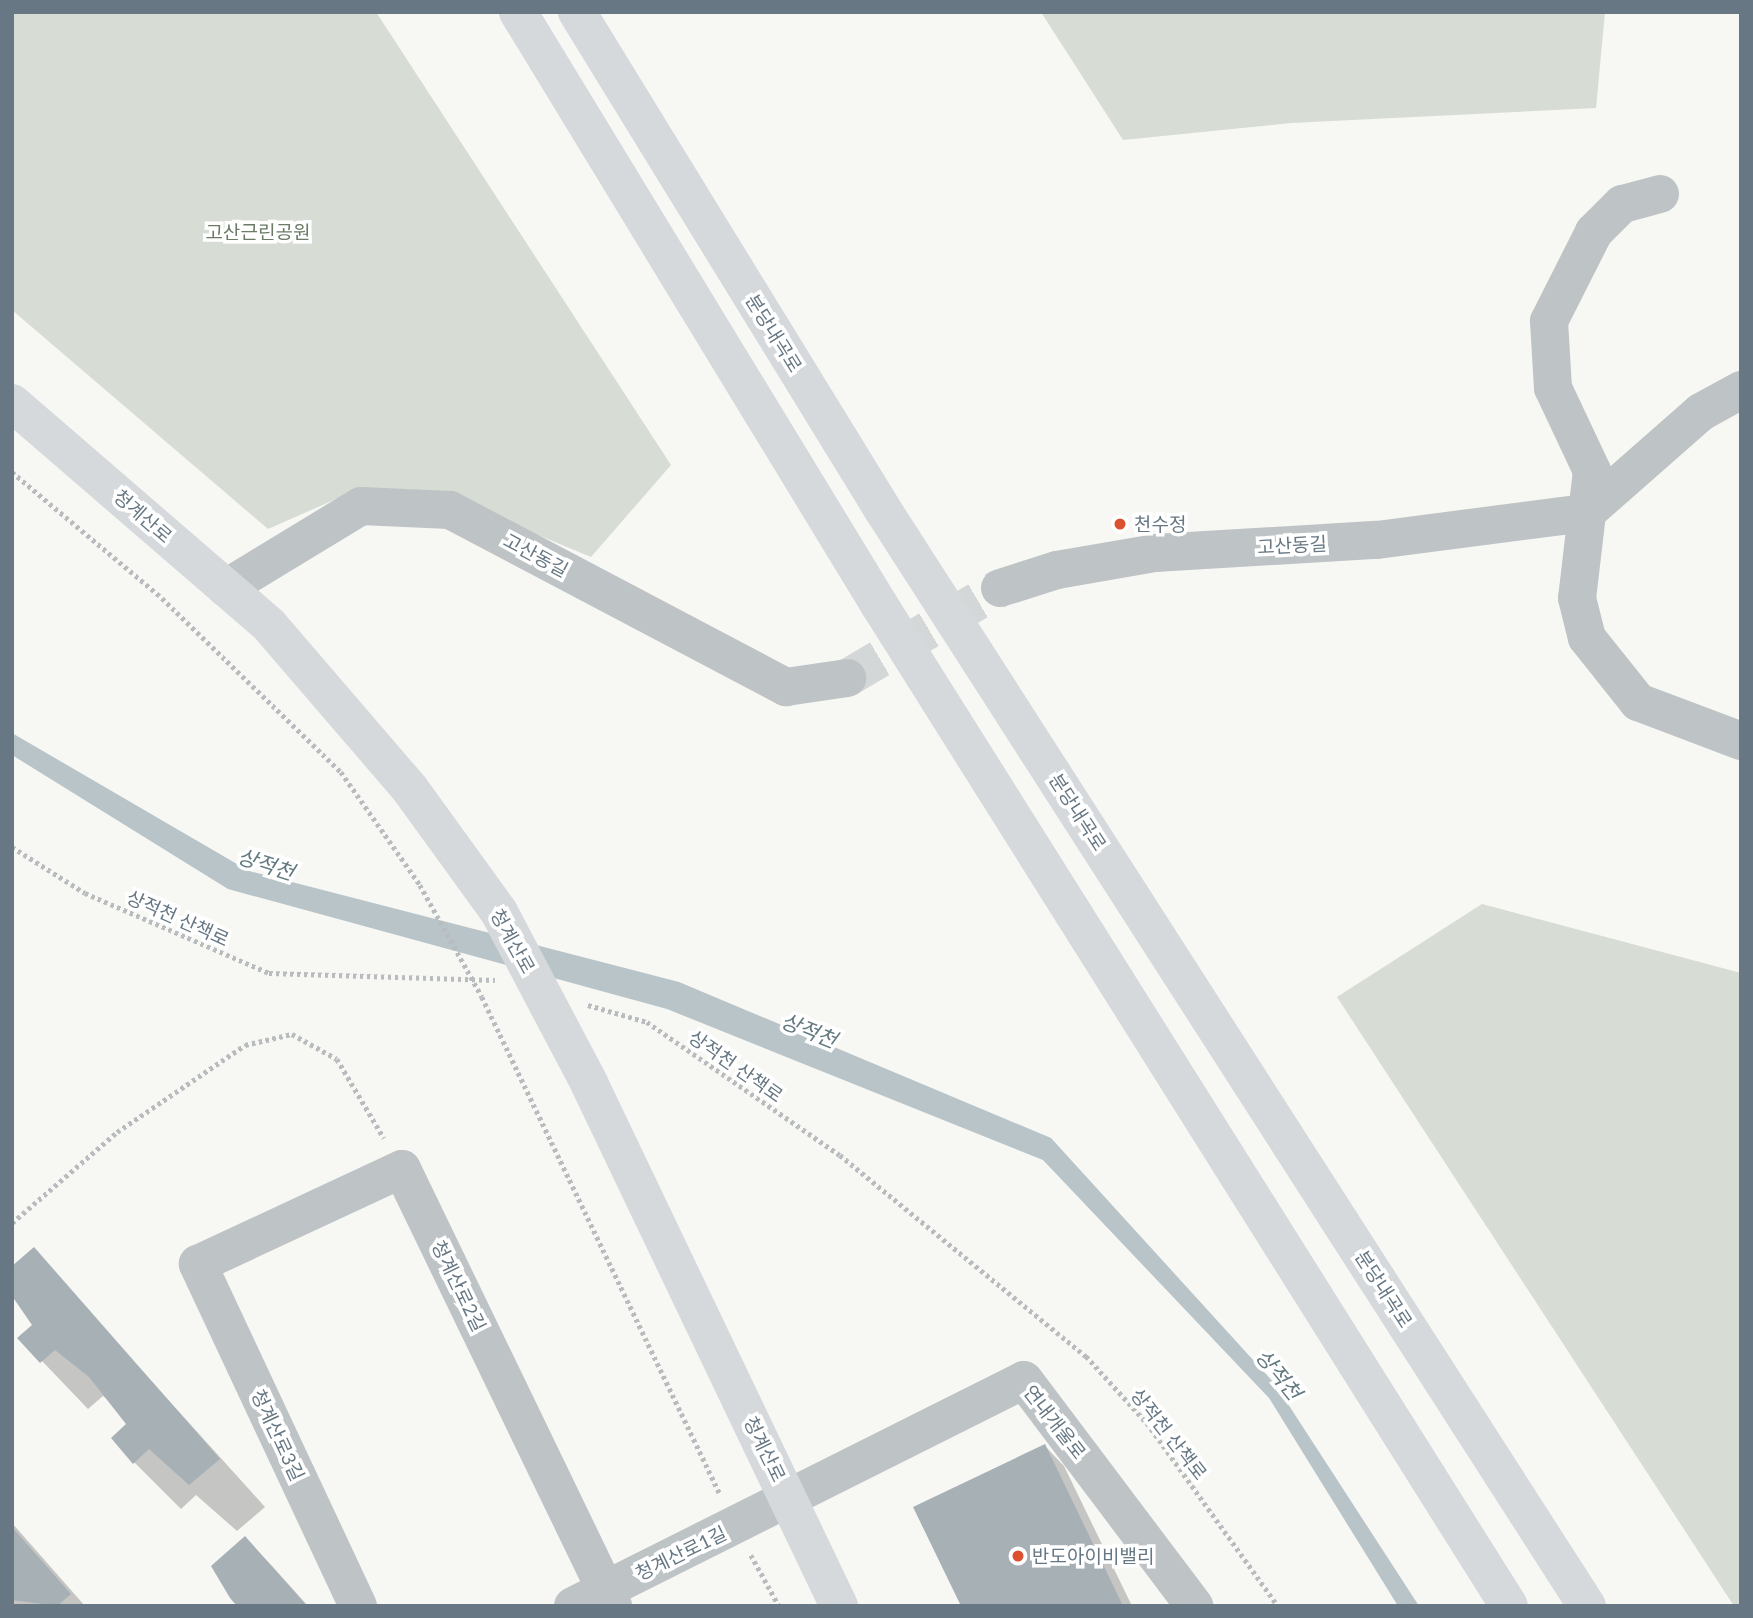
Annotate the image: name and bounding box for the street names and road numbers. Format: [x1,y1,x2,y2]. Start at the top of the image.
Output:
street label: 분당내곡로 [741,290,807,376]
street label: 청계산로 [109,484,177,548]
street label: 고산동길 [500,529,572,581]
street label: 고산동길 [1256,532,1328,558]
street label: 분당내곡로 [1045,769,1111,855]
street label: 상적천 산책로 [123,885,233,951]
street label: 청계산로 [486,905,540,977]
street label: 상적천 산책로 [685,1025,787,1107]
street label: 청계산로2길 [427,1237,491,1335]
street label: 분당내곡로 [1351,1246,1417,1332]
street label: 연내개울로 [1019,1381,1091,1463]
street label: 상적천 산책로 [1126,1384,1212,1484]
street label: 청계산로3길 [247,1386,309,1484]
street label: 청계산로 [739,1413,791,1485]
street label: 청계산로1길 [632,1521,730,1585]

